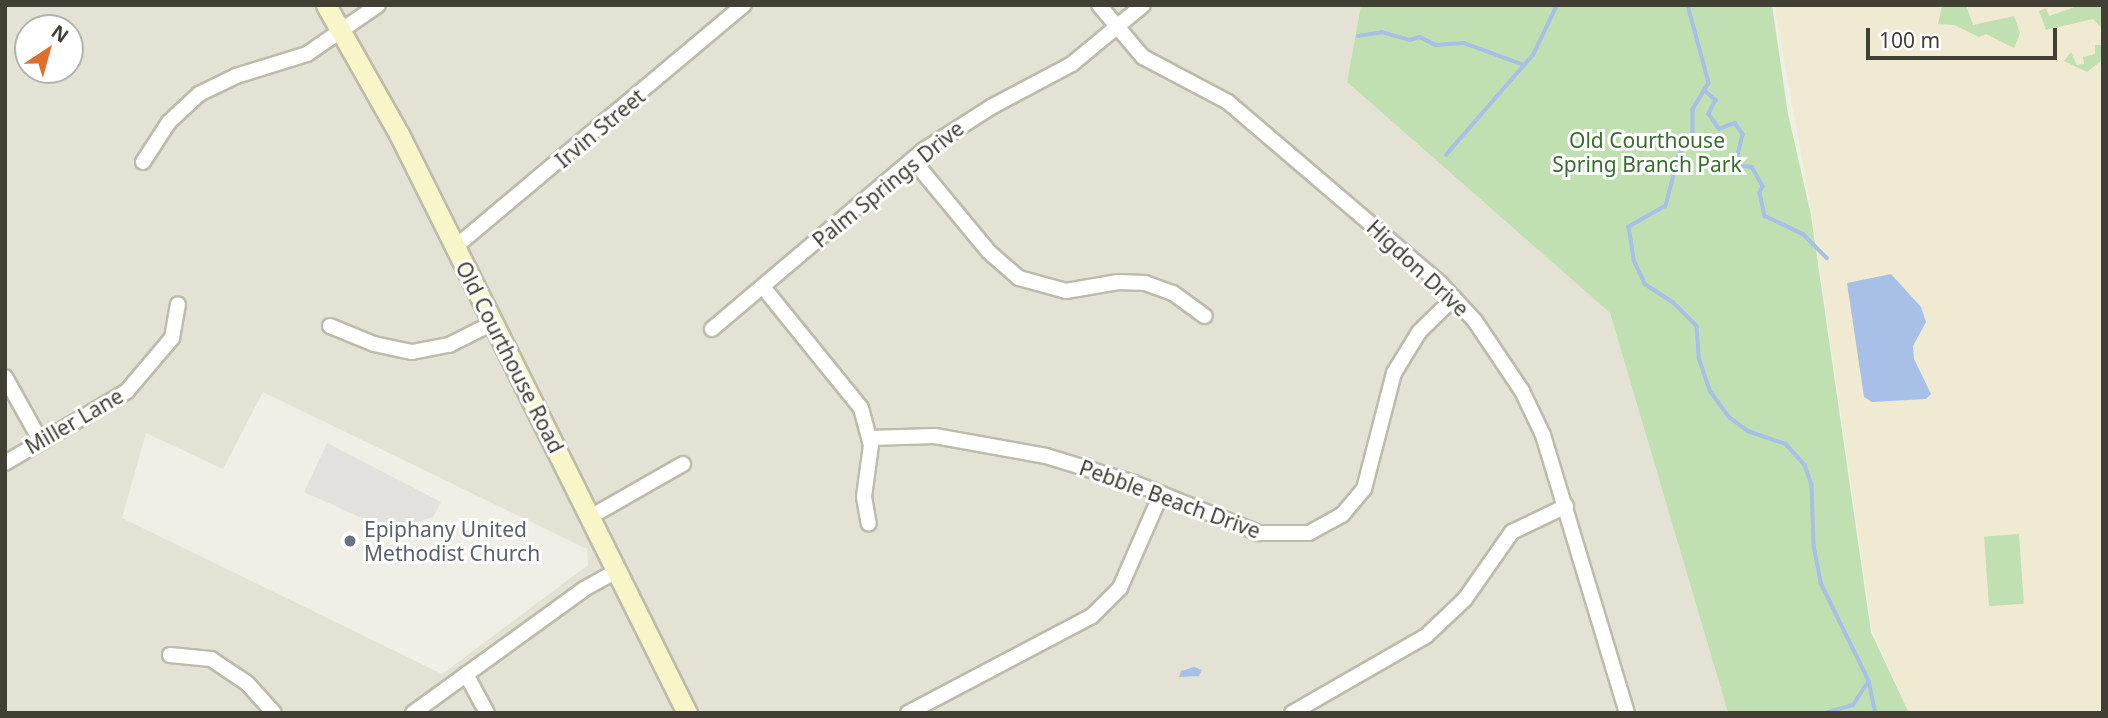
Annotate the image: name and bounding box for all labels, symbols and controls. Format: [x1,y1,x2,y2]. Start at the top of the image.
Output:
north arrow [14,14,84,84]
scale bar [1870,14,2061,58]
text: N [46,19,74,49]
text: 100 m [1879,26,1940,54]
street label: Irvin Street [550,83,650,173]
street label: Palm Springs Drive [807,115,969,253]
park label: Old Courthouse Spring Branch Park [1552,127,1742,177]
street label: Higdon Drive [1362,214,1474,322]
street label: Old Courthouse Road [451,257,569,457]
street label: Miller Lane [21,383,127,459]
street label: Pebble Beach Drive [1076,455,1264,543]
place label: Epiphany United Methodist Church [364,516,540,566]
marker: Epiphany United Methodist Church [342,533,358,549]

